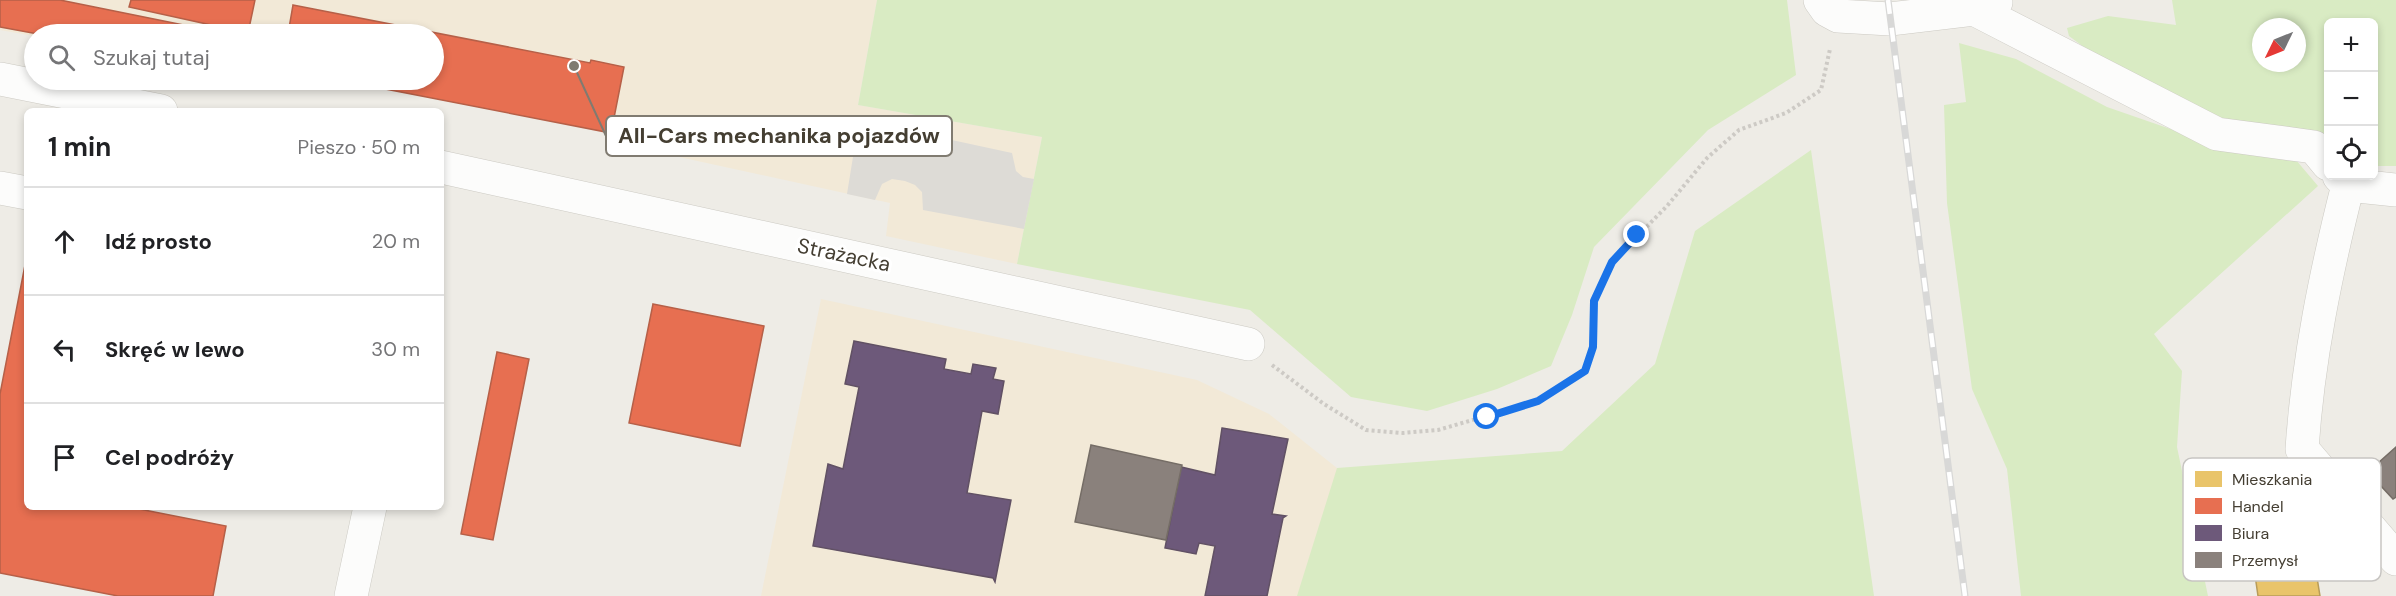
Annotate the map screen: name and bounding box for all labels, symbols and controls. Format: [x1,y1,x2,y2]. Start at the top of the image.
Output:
north arrow [2252,18,2306,72]
map controls [2324,18,2378,180]
button: + [2324,18,2378,72]
search box [24,24,444,90]
icon: search [45,41,78,74]
text: Szukaj tutaj [93,43,210,72]
button: − [2324,72,2378,126]
callout: All-Cars mechanika pojazdów [606,116,952,156]
text: All-Cars mechanika pojazdów [618,121,940,150]
button: locate [2324,126,2378,180]
text: 1 min [48,130,111,164]
text: Pieszo · 50 m [298,134,420,160]
route end [1623,221,1649,247]
icon: ahead [48,225,81,258]
text: Idź prosto [105,227,212,256]
text: 20 m [372,228,420,254]
street label: Strażacka [795,231,893,279]
icon: left [48,333,81,366]
text: Skręć w lewo [105,335,245,364]
text: 30 m [371,336,420,362]
route start [1473,403,1499,429]
icon: arrive [48,441,81,474]
text: Cel podróży [105,443,234,472]
legend [2183,458,2381,581]
text: Mieszkania [2232,469,2312,490]
text: Handel [2232,496,2283,517]
text: Biura [2232,523,2269,544]
text: Przemysł [2232,550,2298,571]

